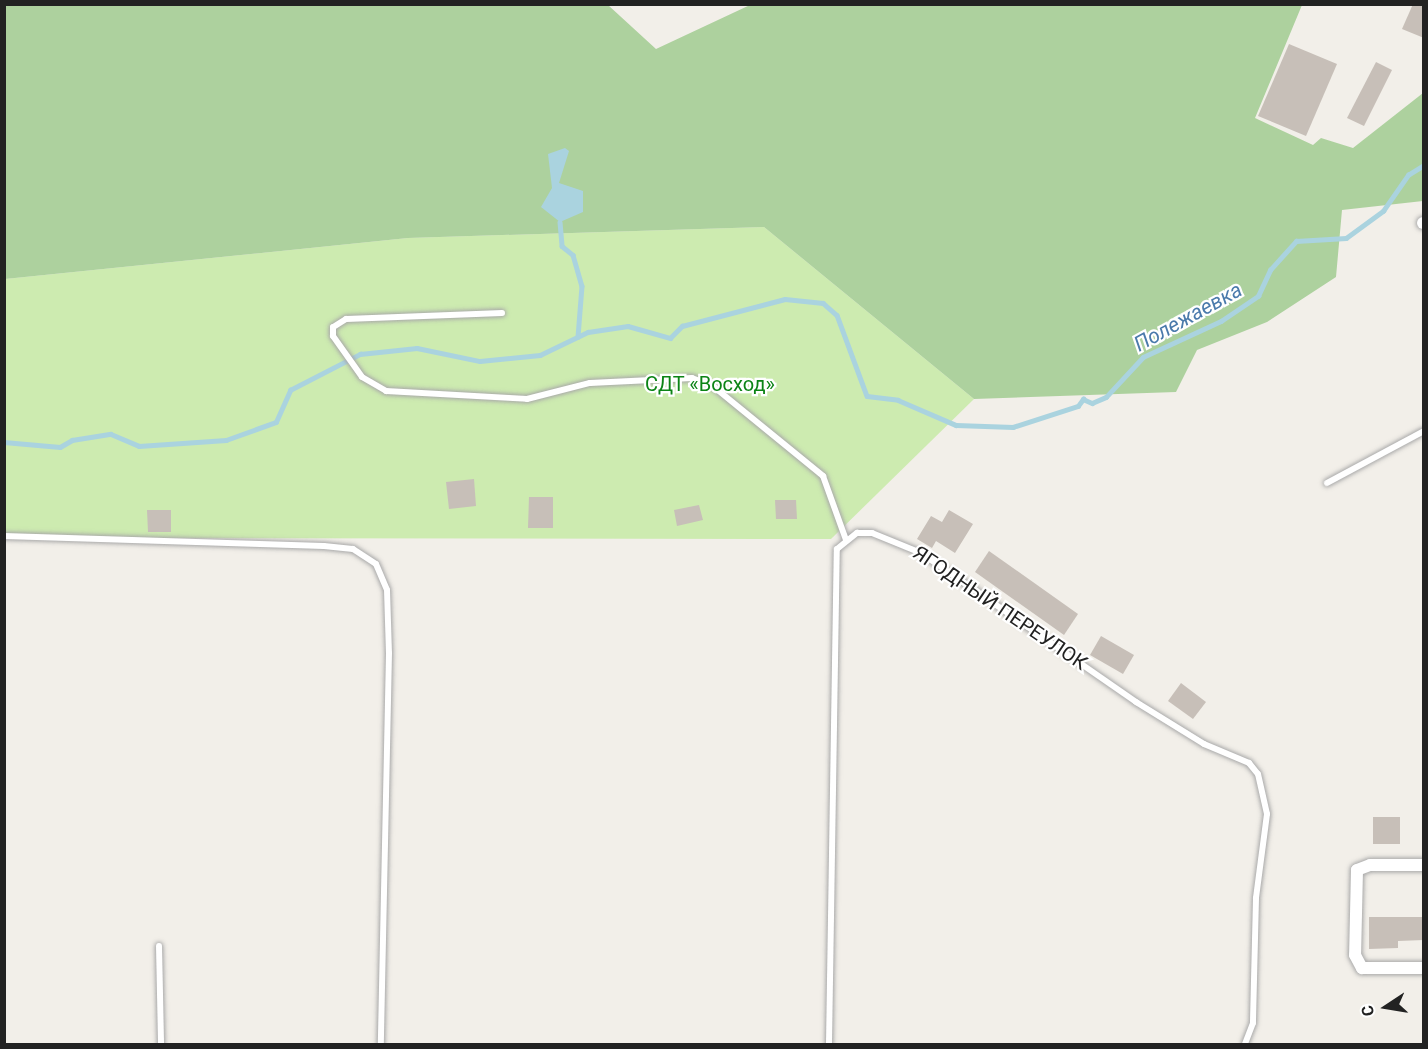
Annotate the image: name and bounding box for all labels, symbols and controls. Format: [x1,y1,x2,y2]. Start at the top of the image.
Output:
water label: Полежаевка [1130,277,1246,357]
park label: СДТ «Восход» [645,372,775,396]
street label: ЯГОДНЫЙ ПЕРЕУЛОК [908,541,1092,675]
north arrow [1356,977,1416,1037]
text: С [1358,1004,1378,1018]

